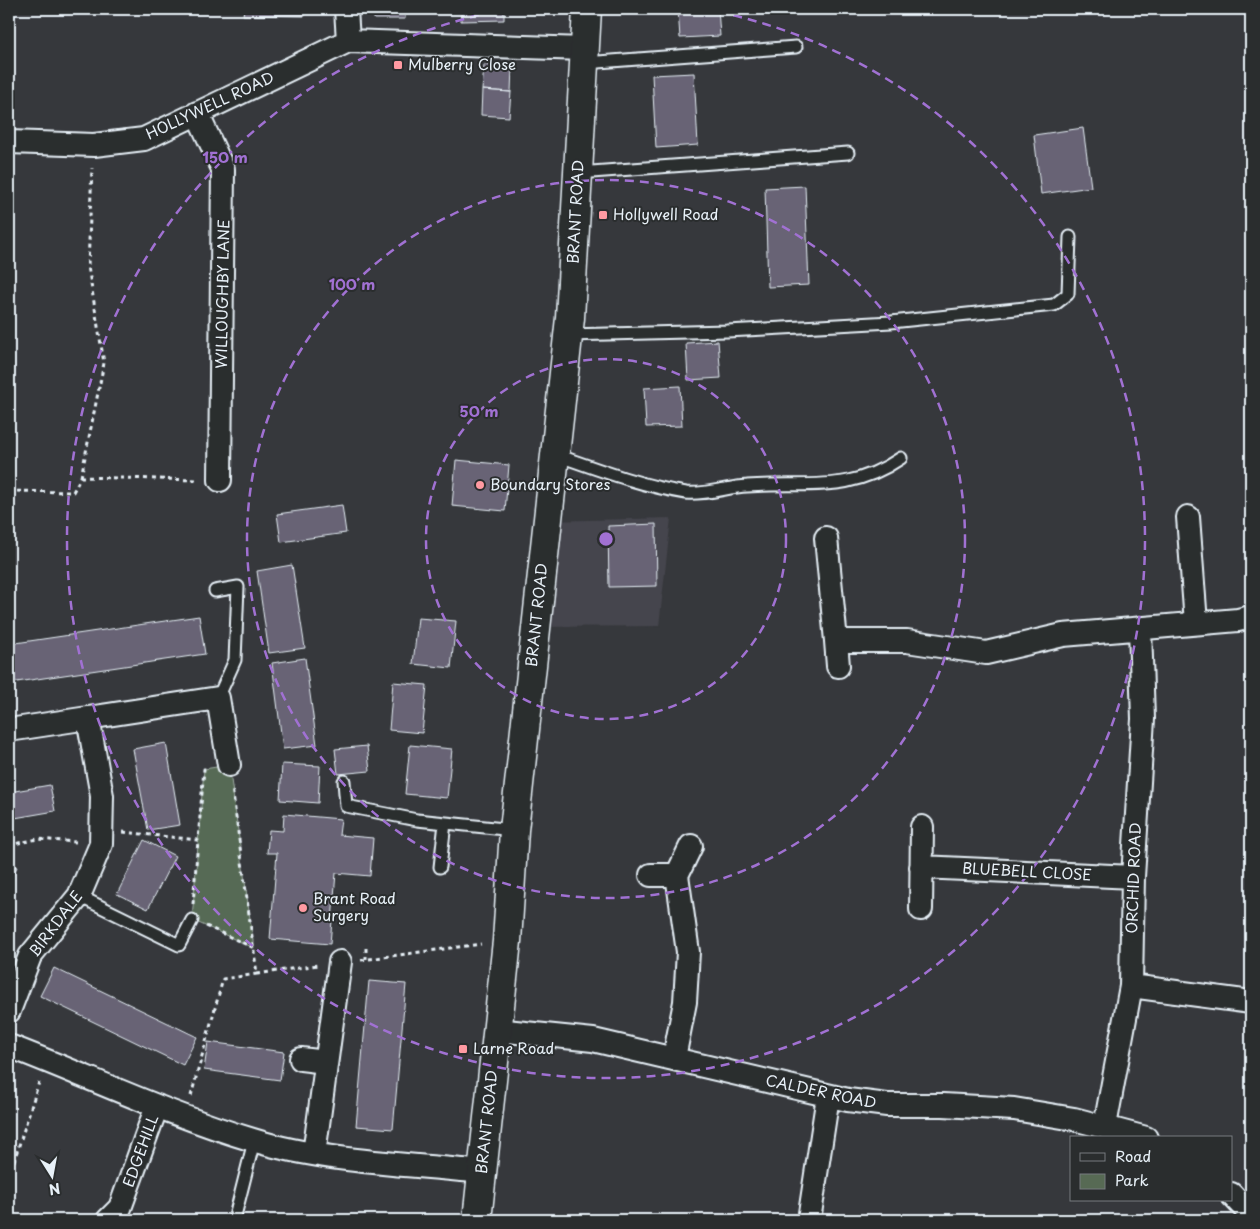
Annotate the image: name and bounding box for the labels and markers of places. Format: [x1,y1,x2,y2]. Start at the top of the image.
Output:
place label: Mulberry Close [408,52,516,75]
marker: Mulberry Close [392,59,404,71]
place label: Hollywell Road [613,202,719,225]
marker: Hollywell Road [597,209,609,221]
place label: Boundary Stores [490,472,611,495]
marker: Boundary Stores [474,479,486,491]
centre of rings [597,530,615,548]
place label: Brant Road Surgery [313,886,396,926]
marker: Brant Road Surgery [297,902,309,914]
place label: Larne Road [473,1036,554,1059]
marker: Larne Road [457,1043,469,1055]

